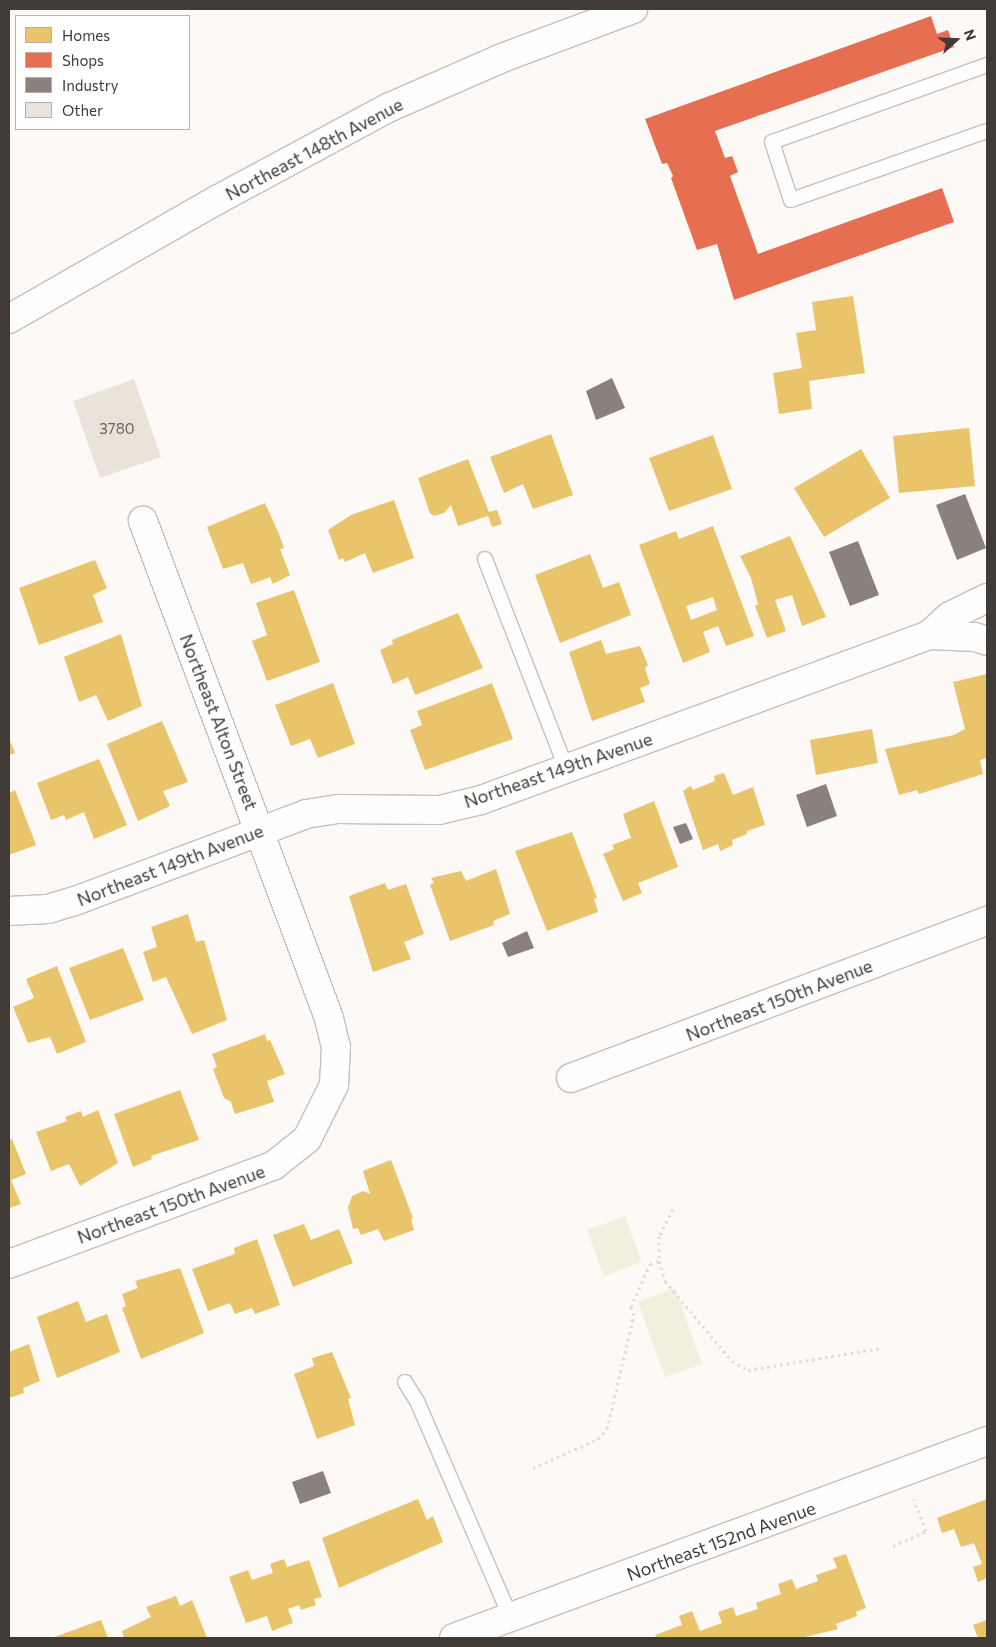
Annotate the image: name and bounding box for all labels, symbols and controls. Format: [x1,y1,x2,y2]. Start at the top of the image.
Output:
legend [15,15,190,130]
north arrow [931,15,981,65]
text: Homes [62,26,110,44]
text: N [961,27,980,43]
text: Shops [62,51,104,69]
text: Industry [62,76,119,94]
street label: Northeast 148th Avenue [222,93,406,205]
text: Other [62,101,103,119]
house number: 3780 [99,420,135,438]
street label: Northeast Alton Street [175,631,263,813]
street label: Northeast 149th Avenue [461,728,655,812]
street label: Northeast 149th Avenue [74,820,266,910]
street label: Northeast 150th Avenue [683,954,875,1046]
street label: Northeast 150th Avenue [74,1160,268,1248]
street label: Northeast 152nd Avenue [624,1497,818,1585]

